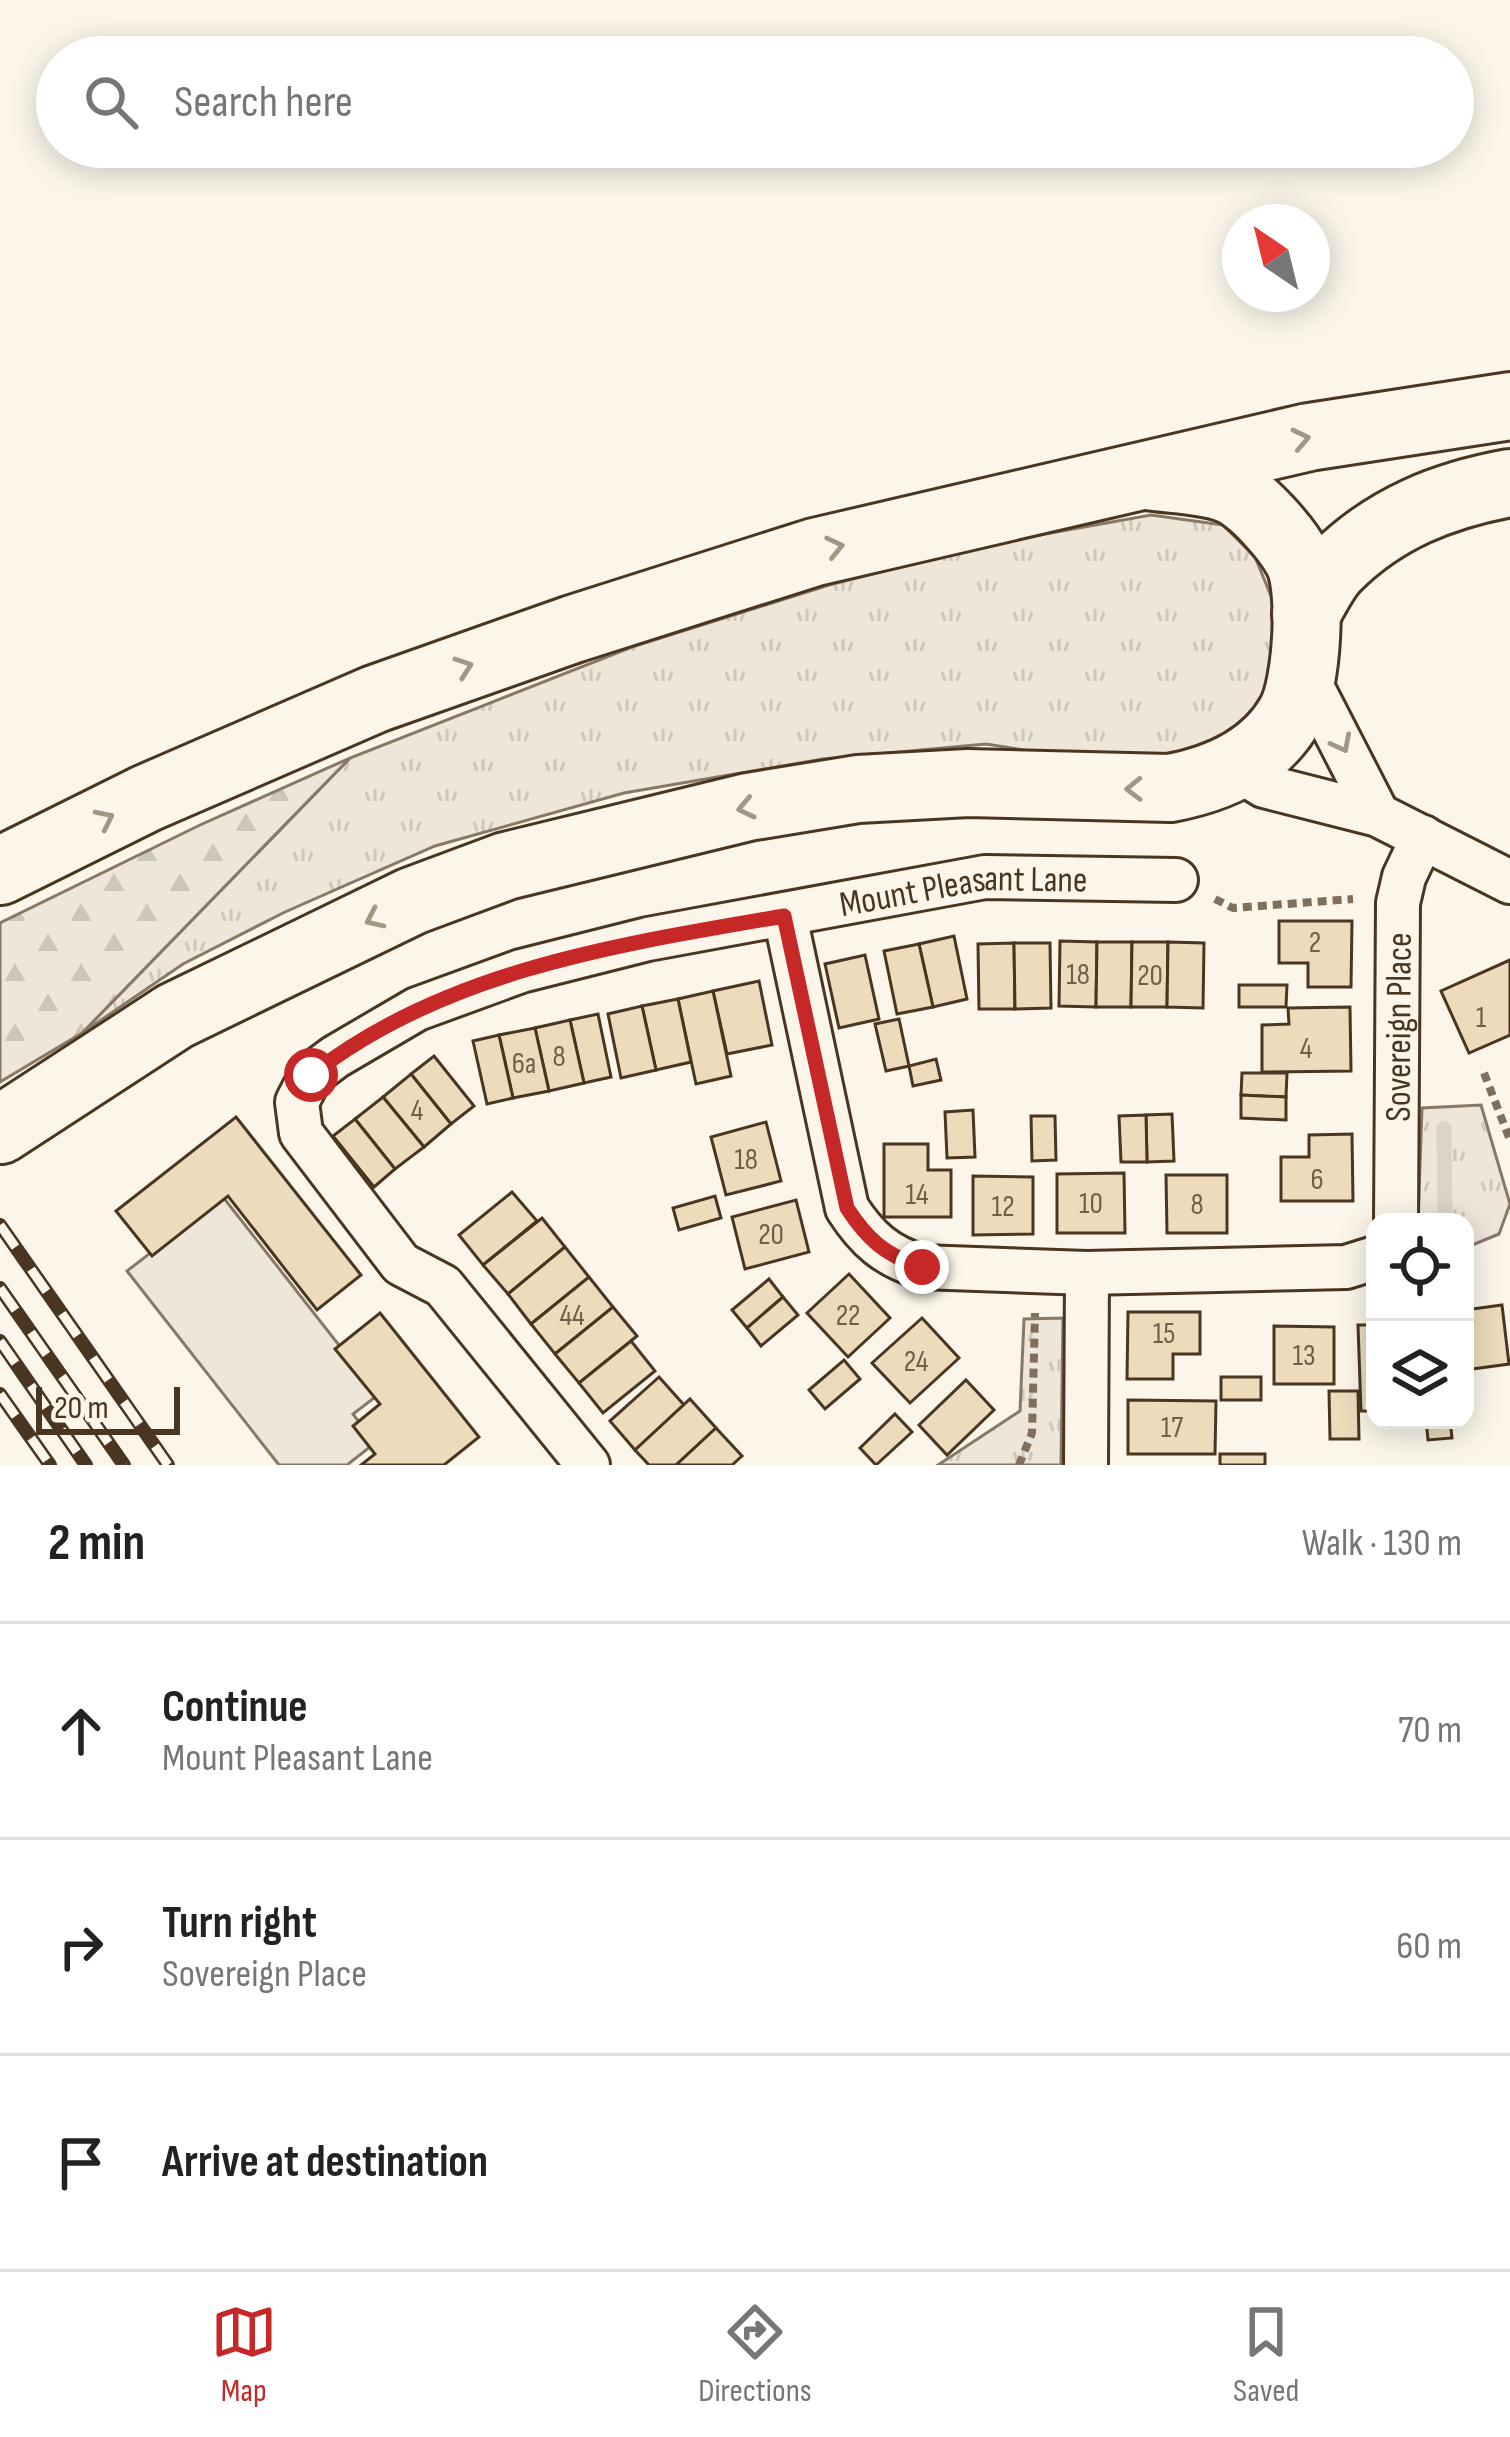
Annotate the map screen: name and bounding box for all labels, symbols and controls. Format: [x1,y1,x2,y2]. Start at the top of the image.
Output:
search box [36,36,1474,168]
icon: search [78,69,144,135]
text: Search here [174,75,353,130]
north arrow [1222,204,1330,312]
one-way arrow [1291,427,1311,453]
one-way arrow [824,536,844,561]
one-way arrow [452,657,473,681]
one-way arrow [1327,731,1350,753]
one-way arrow [1124,776,1142,802]
one-way arrow [737,794,757,820]
one-way arrow [93,810,114,833]
street label: Mount Pleasant Lane [836,858,1088,927]
one-way arrow [364,905,386,928]
house number: 2 [1309,925,1321,961]
street label: Sovereign Place [1378,932,1422,1122]
house number: 18 [1066,957,1090,993]
house number: 20 [1137,958,1163,994]
house number: 1 [1476,1000,1487,1036]
house number: 4 [1300,1031,1312,1067]
house number: 8 [552,1039,566,1075]
house number: 6a [512,1046,536,1082]
route start [284,1048,338,1102]
house number: 4 [411,1093,423,1129]
house number: 18 [734,1142,758,1178]
house number: 6 [1310,1162,1324,1198]
house number: 14 [905,1177,929,1213]
house number: 10 [1079,1186,1103,1222]
house number: 8 [1190,1187,1204,1223]
house number: 12 [991,1189,1015,1225]
map controls [1366,1213,1474,1429]
button: locate [1366,1213,1474,1321]
house number: 20 [758,1217,784,1253]
route end [895,1240,949,1294]
house number: 44 [559,1298,585,1334]
house number: 22 [836,1298,860,1334]
house number: 15 [1153,1316,1175,1352]
button: layers [1366,1321,1474,1429]
house number: 13 [1292,1338,1316,1374]
house number: 24 [904,1344,928,1380]
scale bar [36,1381,180,1434]
text: 20 m [54,1388,109,1428]
house number: 17 [1161,1410,1183,1446]
text: 2 min [48,1513,145,1574]
text: Walk · 130 m [1302,1520,1462,1567]
text: Continue [162,1680,308,1735]
icon: ahead [48,1698,114,1764]
text: 70 m [1398,1707,1462,1754]
text: Mount Pleasant Lane [162,1735,433,1782]
text: Turn right [162,1896,317,1951]
icon: right [48,1914,114,1980]
text: 60 m [1396,1923,1462,1970]
text: Sovereign Place [162,1951,367,1998]
icon: arrive [48,2130,114,2196]
text: Arrive at destination [162,2135,488,2190]
tab: Map [211,2299,277,2411]
tab: Directions [698,2299,812,2411]
tab: Saved [1233,2299,1299,2411]

